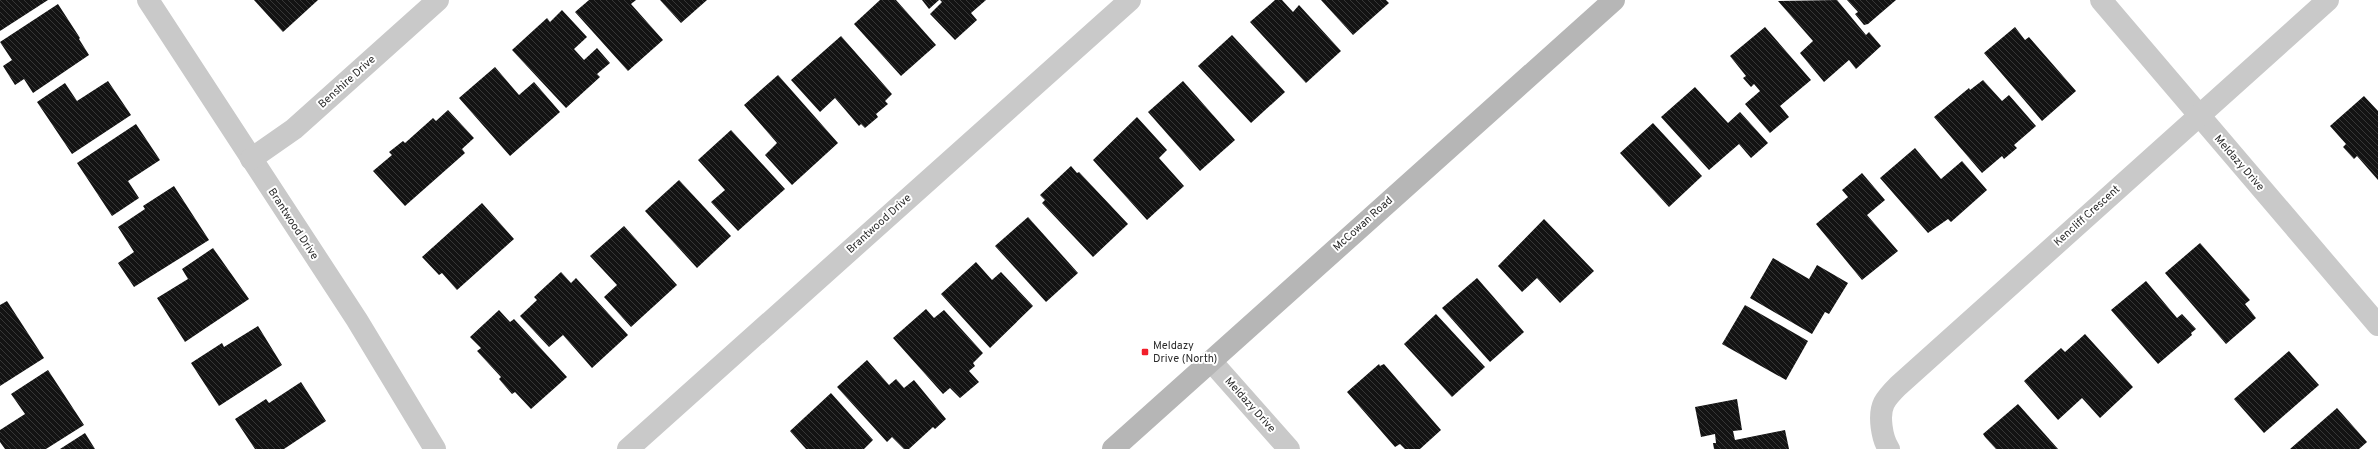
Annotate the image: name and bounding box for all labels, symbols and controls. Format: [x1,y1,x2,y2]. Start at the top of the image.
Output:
street label: Benshire Drive [315,53,379,111]
street label: Meldazy Drive [2211,132,2267,194]
street label: Kencliff Crescent [2051,183,2123,249]
street label: Brantwood Drive [265,186,321,262]
street label: Brantwood Drive [844,191,914,257]
street label: McCowan Road [1330,194,1396,254]
place label: Meldazy Drive (North) [1153,339,1217,366]
marker: Meldazy Drive (North) [1140,347,1150,357]
street label: Meldazy Drive [1222,374,1279,436]

